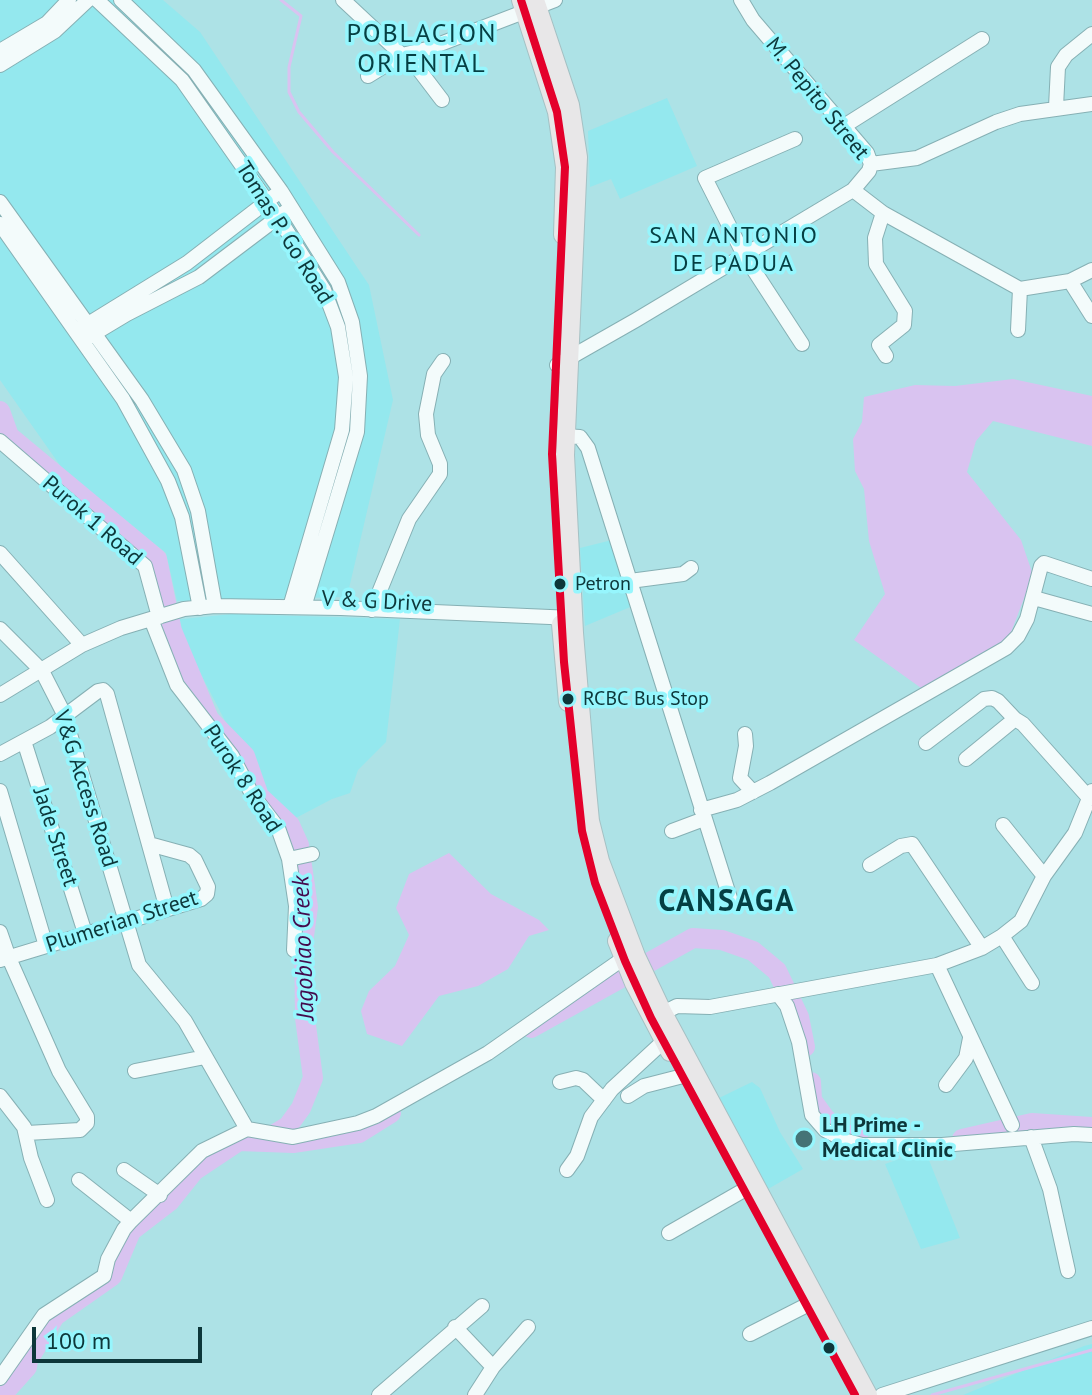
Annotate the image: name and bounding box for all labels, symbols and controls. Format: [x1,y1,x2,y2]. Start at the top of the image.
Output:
district label: POBLACION ORIENTAL [347,19,497,80]
street label: M. Pepito Street [760,33,874,165]
street label: Tomas P. Go Road [230,157,338,309]
district label: SAN ANTONIO DE PADUA [649,222,819,278]
street label: Purok 1 Road [37,471,147,571]
place label: Petron [575,572,631,596]
marker: Petron [552,576,568,592]
street label: V & G Drive [321,586,433,618]
place label: RCBC Bus Stop [583,687,709,711]
marker: RCBC Bus Stop [560,691,576,707]
street label: V&G Access Road [47,707,123,871]
street label: Purok 8 Road [197,720,287,838]
street label: Jade Street [27,784,83,890]
water label: Jagobiao Creek [287,875,321,1021]
district label: CANSAGA [659,884,795,920]
street label: Plumerian Street [43,885,201,959]
place label: LH Prime - Medical Clinic [822,1113,953,1164]
marker: LH Prime - Medical Clinic [793,1128,815,1150]
scale bar [36,1311,206,1361]
text: 100 m [46,1325,111,1356]
unlabelled marker [821,1340,837,1356]

